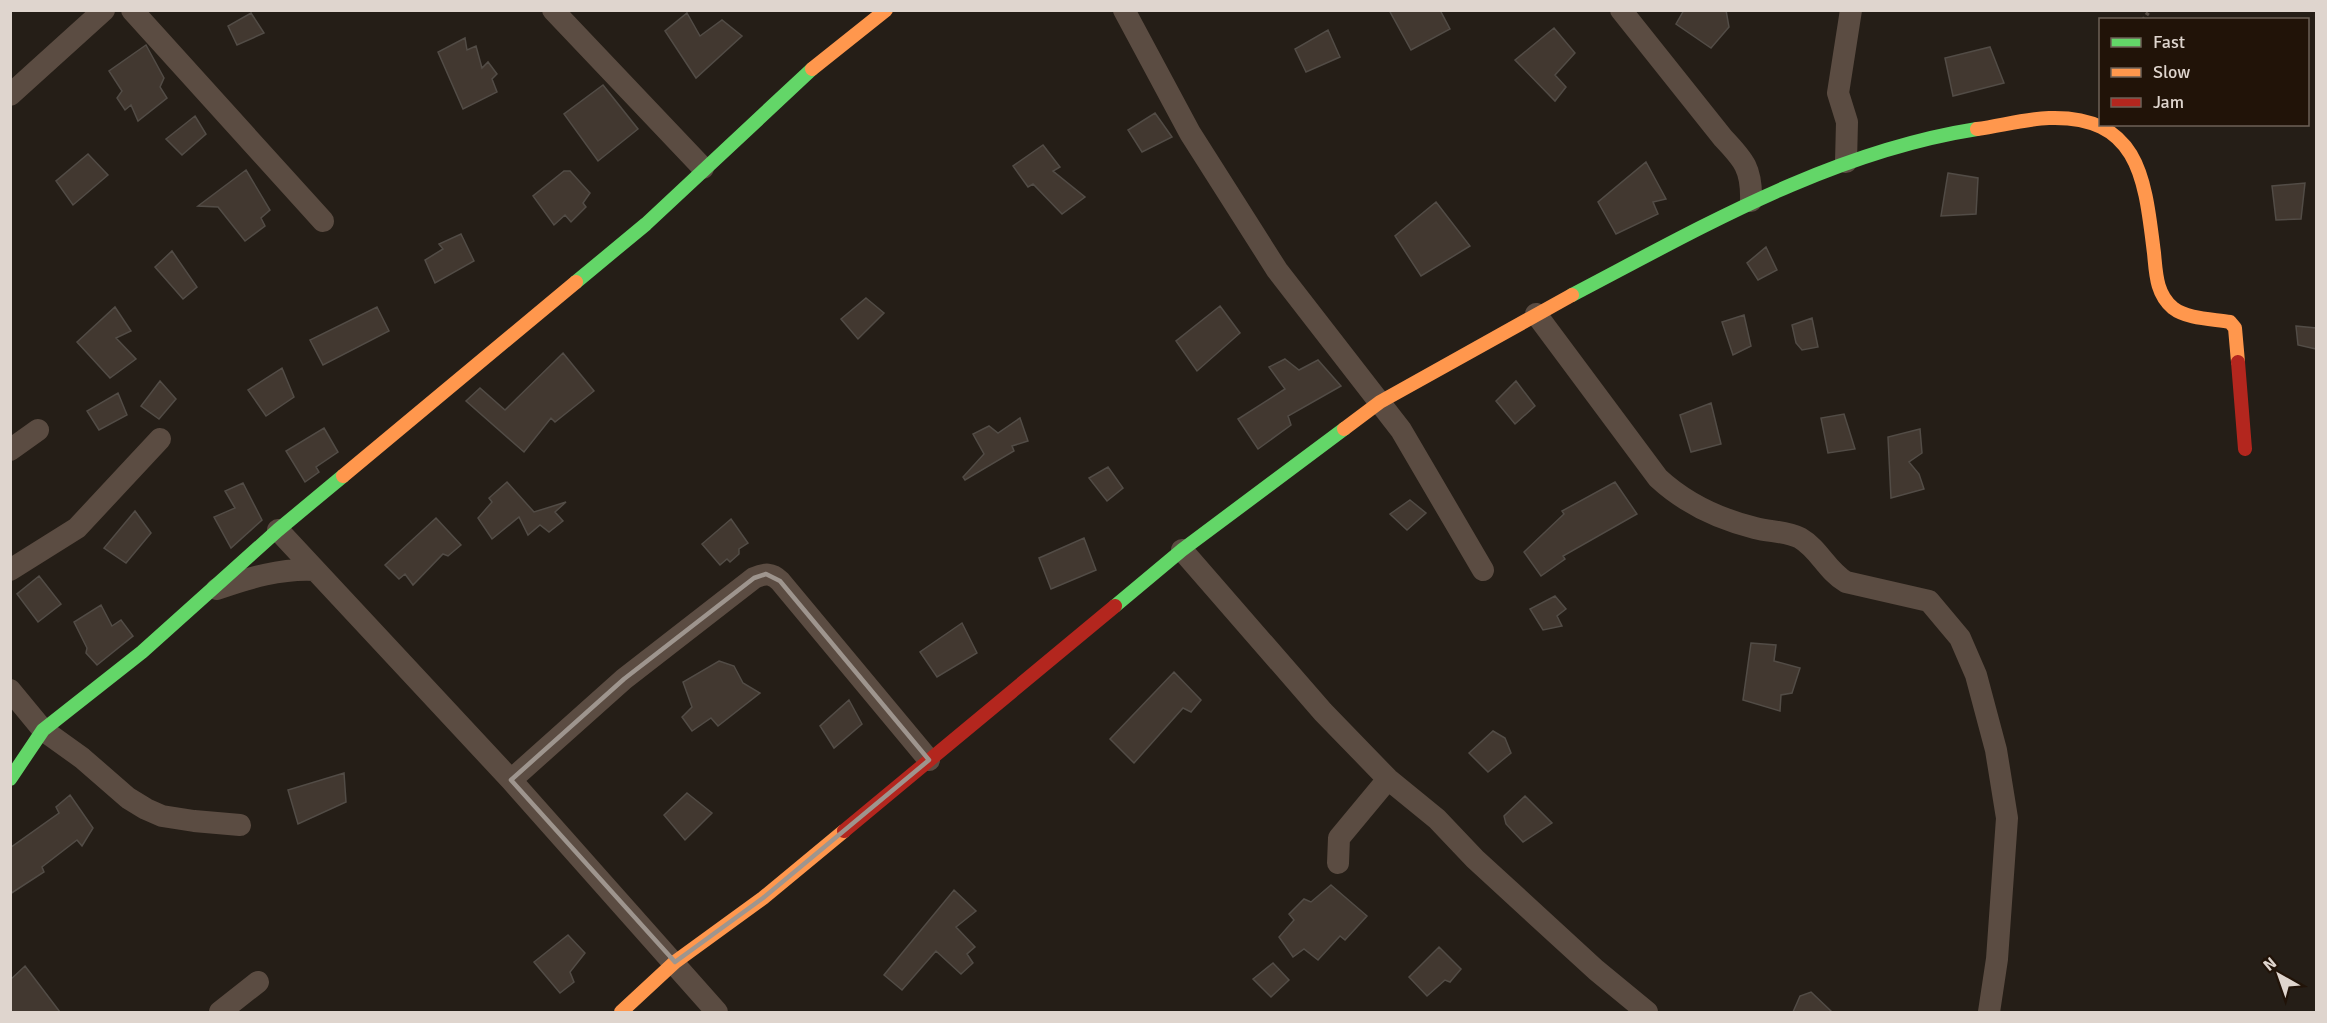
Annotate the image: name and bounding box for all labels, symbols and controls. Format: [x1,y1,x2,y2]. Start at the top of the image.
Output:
legend [2099,18,2309,126]
text: Fast [2153,31,2185,53]
text: Slow [2153,61,2190,83]
text: Jam [2153,91,2184,113]
north arrow [2249,945,2309,1005]
text: N [2259,953,2281,976]

